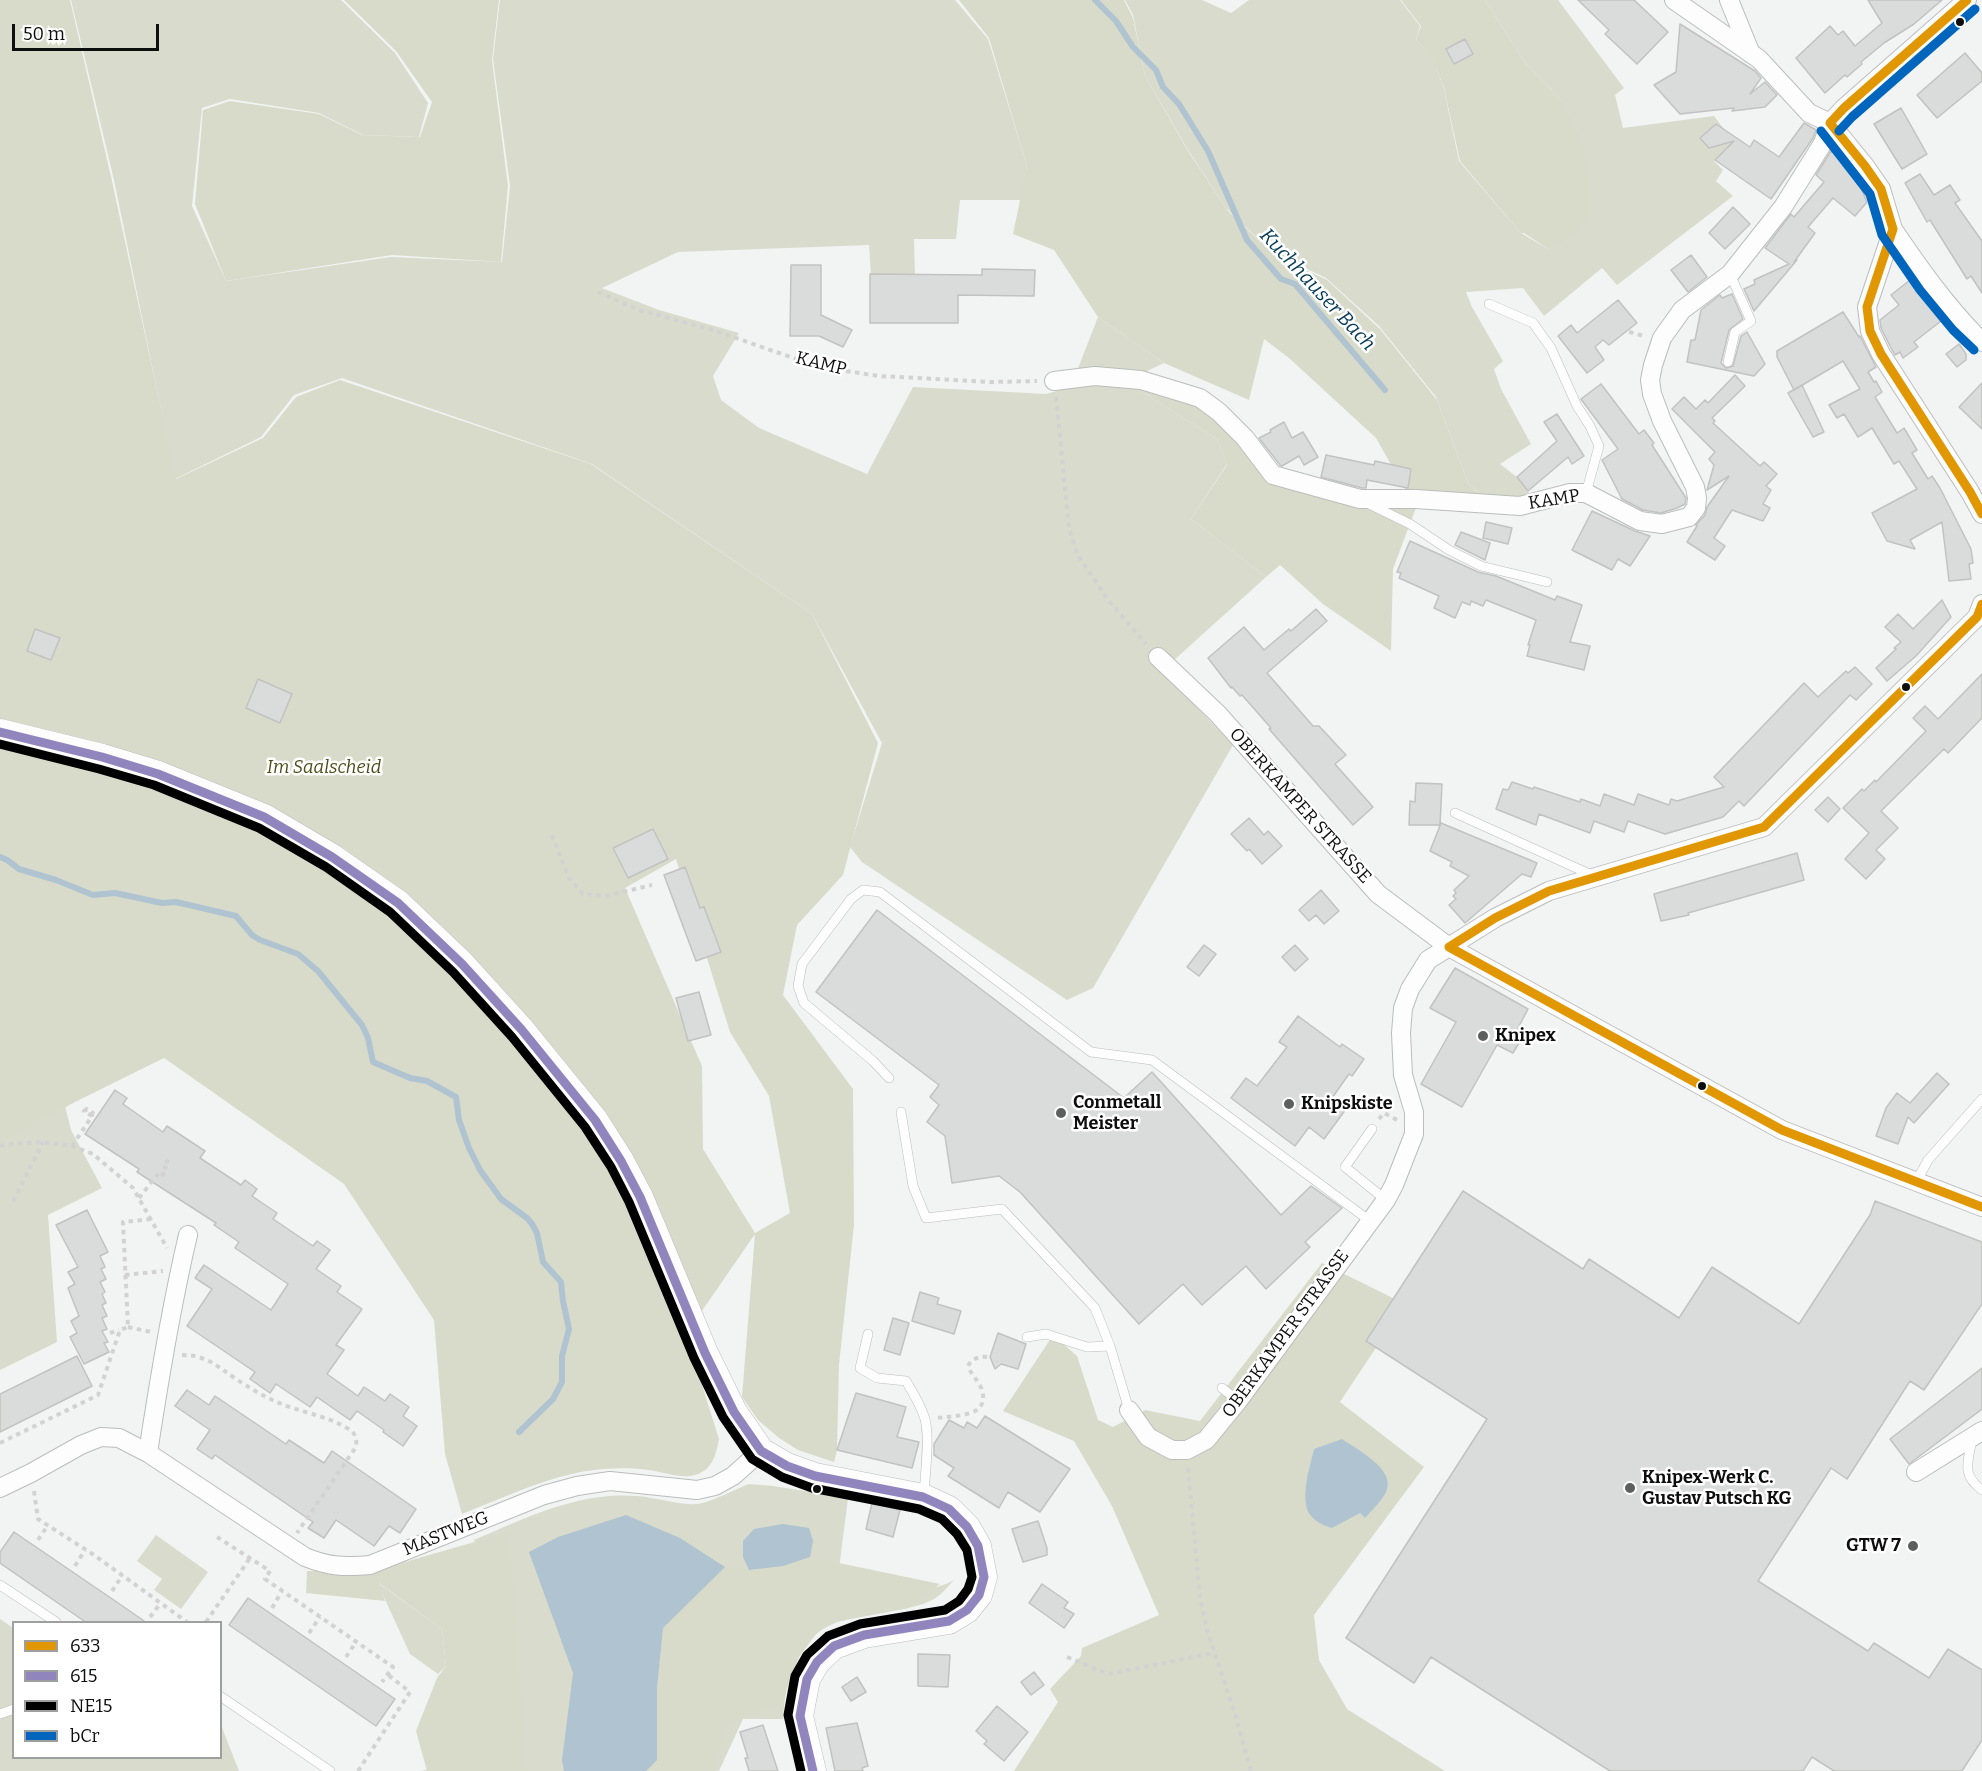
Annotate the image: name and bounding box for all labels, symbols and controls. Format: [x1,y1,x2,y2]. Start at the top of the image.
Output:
scale bar [15,12,162,50]
unlabelled marker [1954,16,1966,28]
text: 50 m [23,23,65,45]
water label: Kuchhauser Bach [1254,224,1380,356]
street label: KAMP [793,347,849,381]
street label: KAMP [1527,485,1581,515]
unlabelled marker [1900,681,1912,693]
street label: OBERKAMPER STRASSE [1224,724,1376,888]
park label: Im Saalscheid [267,757,381,779]
place label: Knipex [1495,1025,1556,1047]
marker: Knipex [1476,1029,1490,1043]
unlabelled marker [1696,1080,1708,1092]
place label: Conmetall Meister [1073,1092,1161,1134]
place label: Knipskiste [1301,1093,1393,1115]
marker: Knipskiste [1282,1097,1296,1111]
marker: Conmetall Meister [1054,1106,1068,1120]
street label: OBERKAMPER STRASSE [1218,1246,1354,1422]
place label: Knipex-Werk C. Gustav Putsch KG [1642,1467,1792,1510]
marker: Knipex-Werk C. Gustav Putsch KG [1623,1481,1637,1495]
unlabelled marker [811,1483,823,1495]
street label: MASTWEG [400,1507,492,1561]
place label: GTW 7 [1846,1535,1901,1557]
marker: GTW 7 [1906,1539,1920,1553]
legend [12,1621,222,1759]
text: 633 [70,1635,101,1657]
text: 615 [70,1665,97,1687]
text: NE15 [70,1695,112,1717]
text: bCr [70,1725,99,1747]

